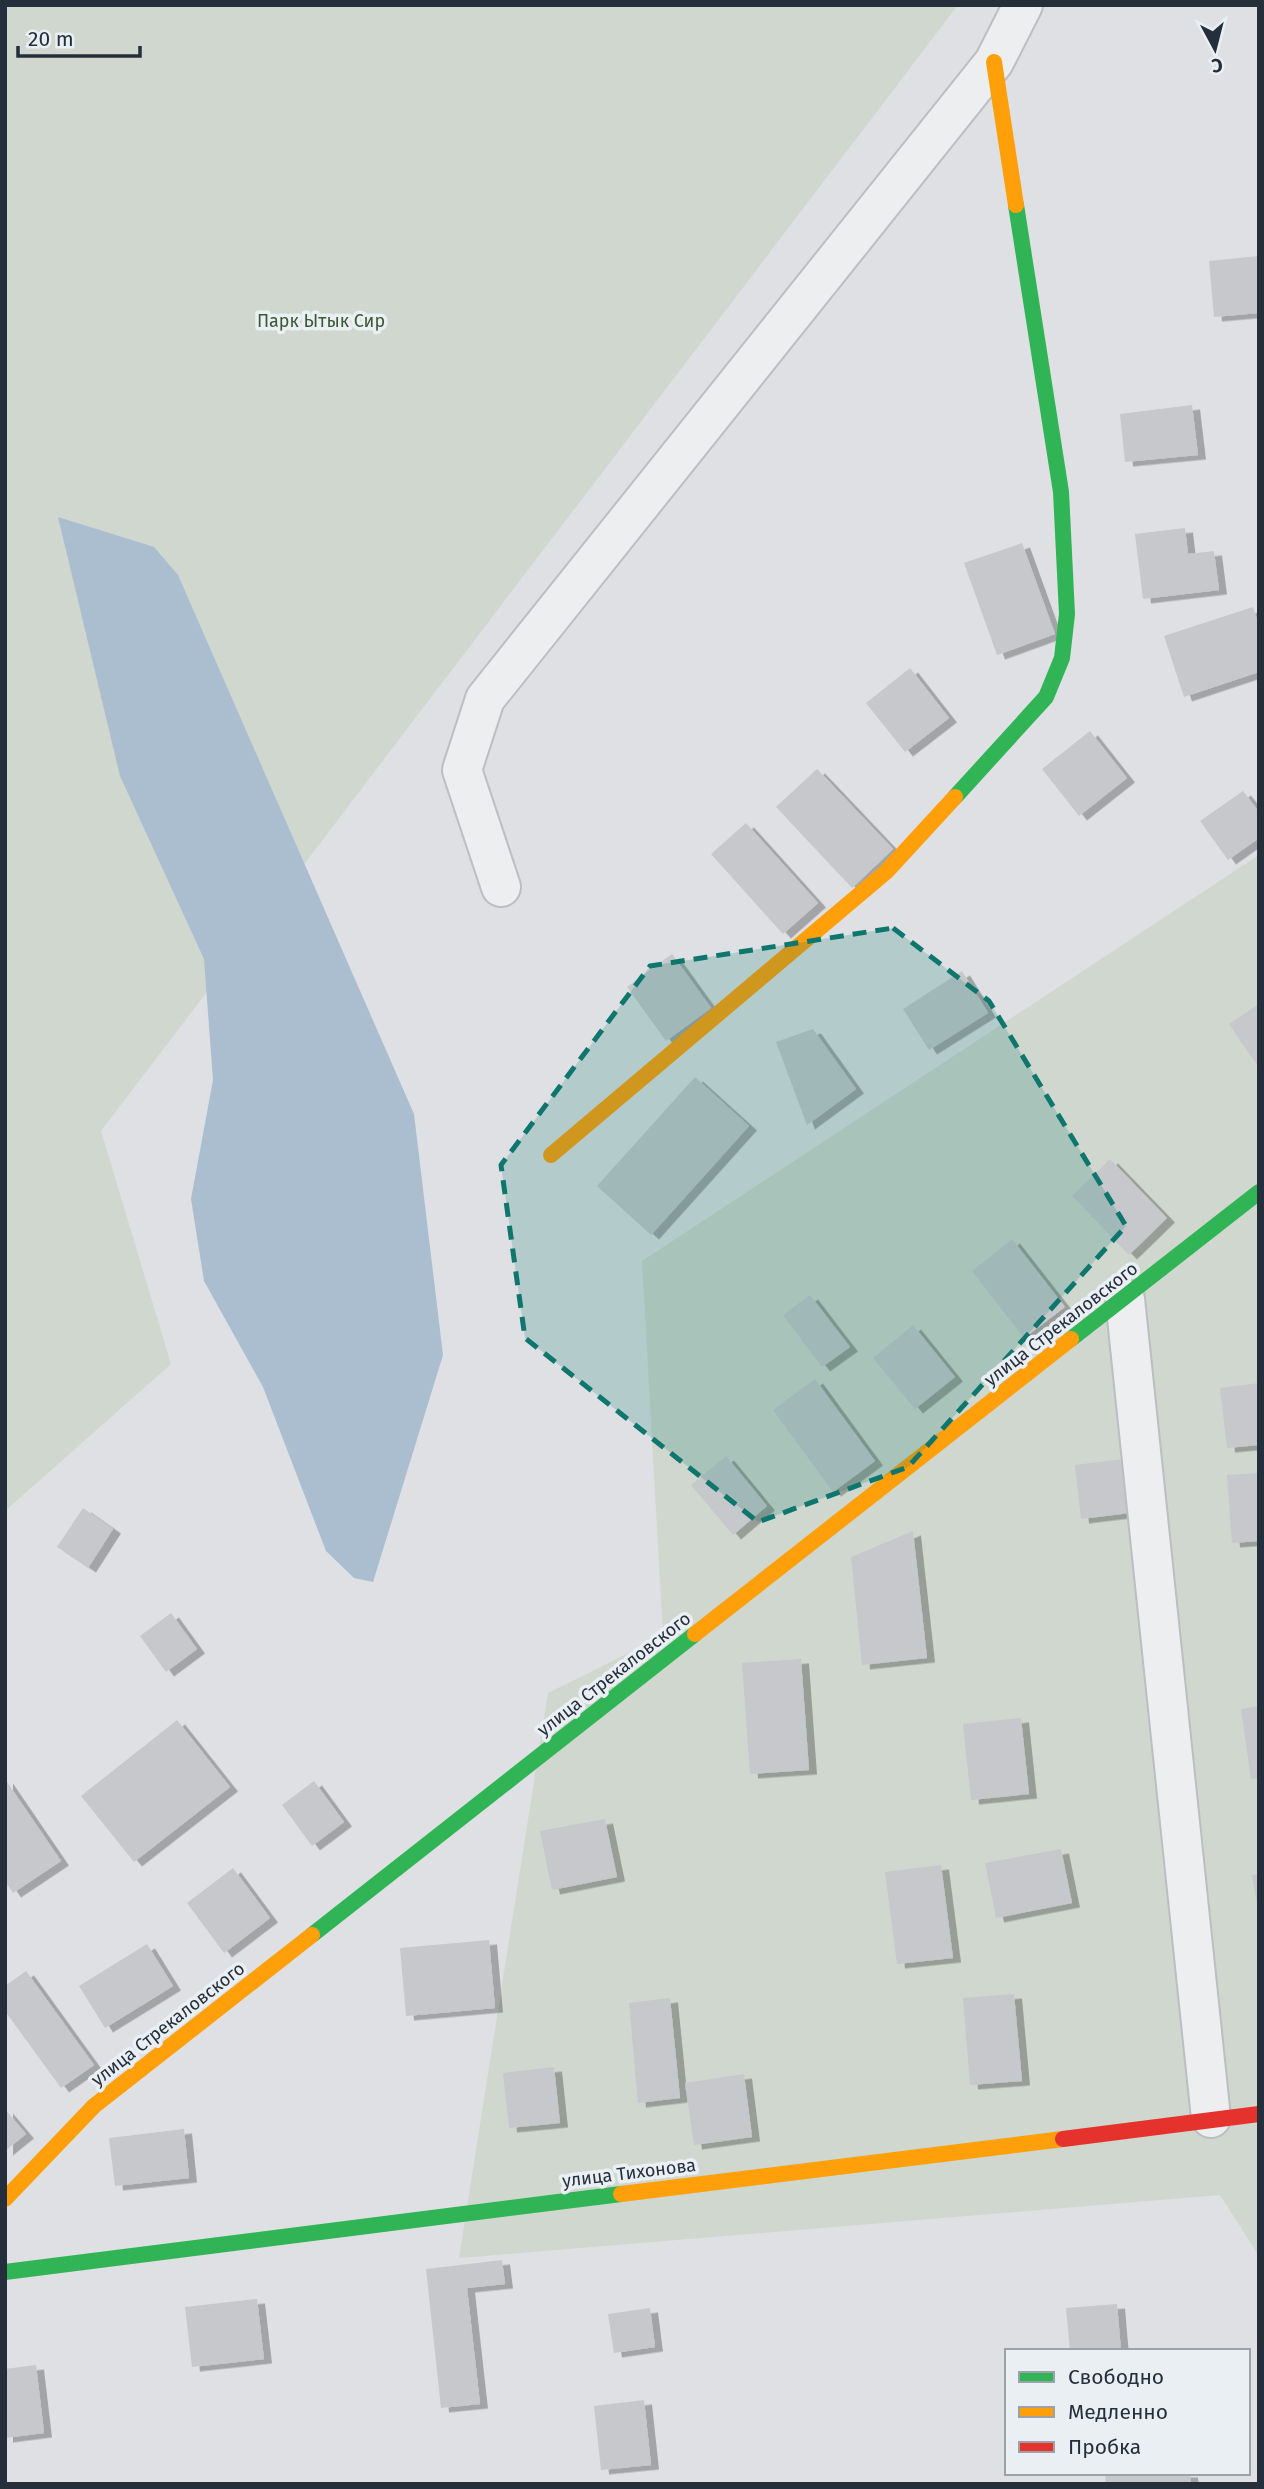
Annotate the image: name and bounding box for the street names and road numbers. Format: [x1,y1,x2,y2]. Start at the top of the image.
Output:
street label: улица Стрекаловского [980,1257,1142,1391]
street label: улица Стрекаловского [533,1607,695,1741]
street label: улица Стрекаловского [87,1957,249,2091]
street label: улица Тихонова [561,2154,697,2192]

